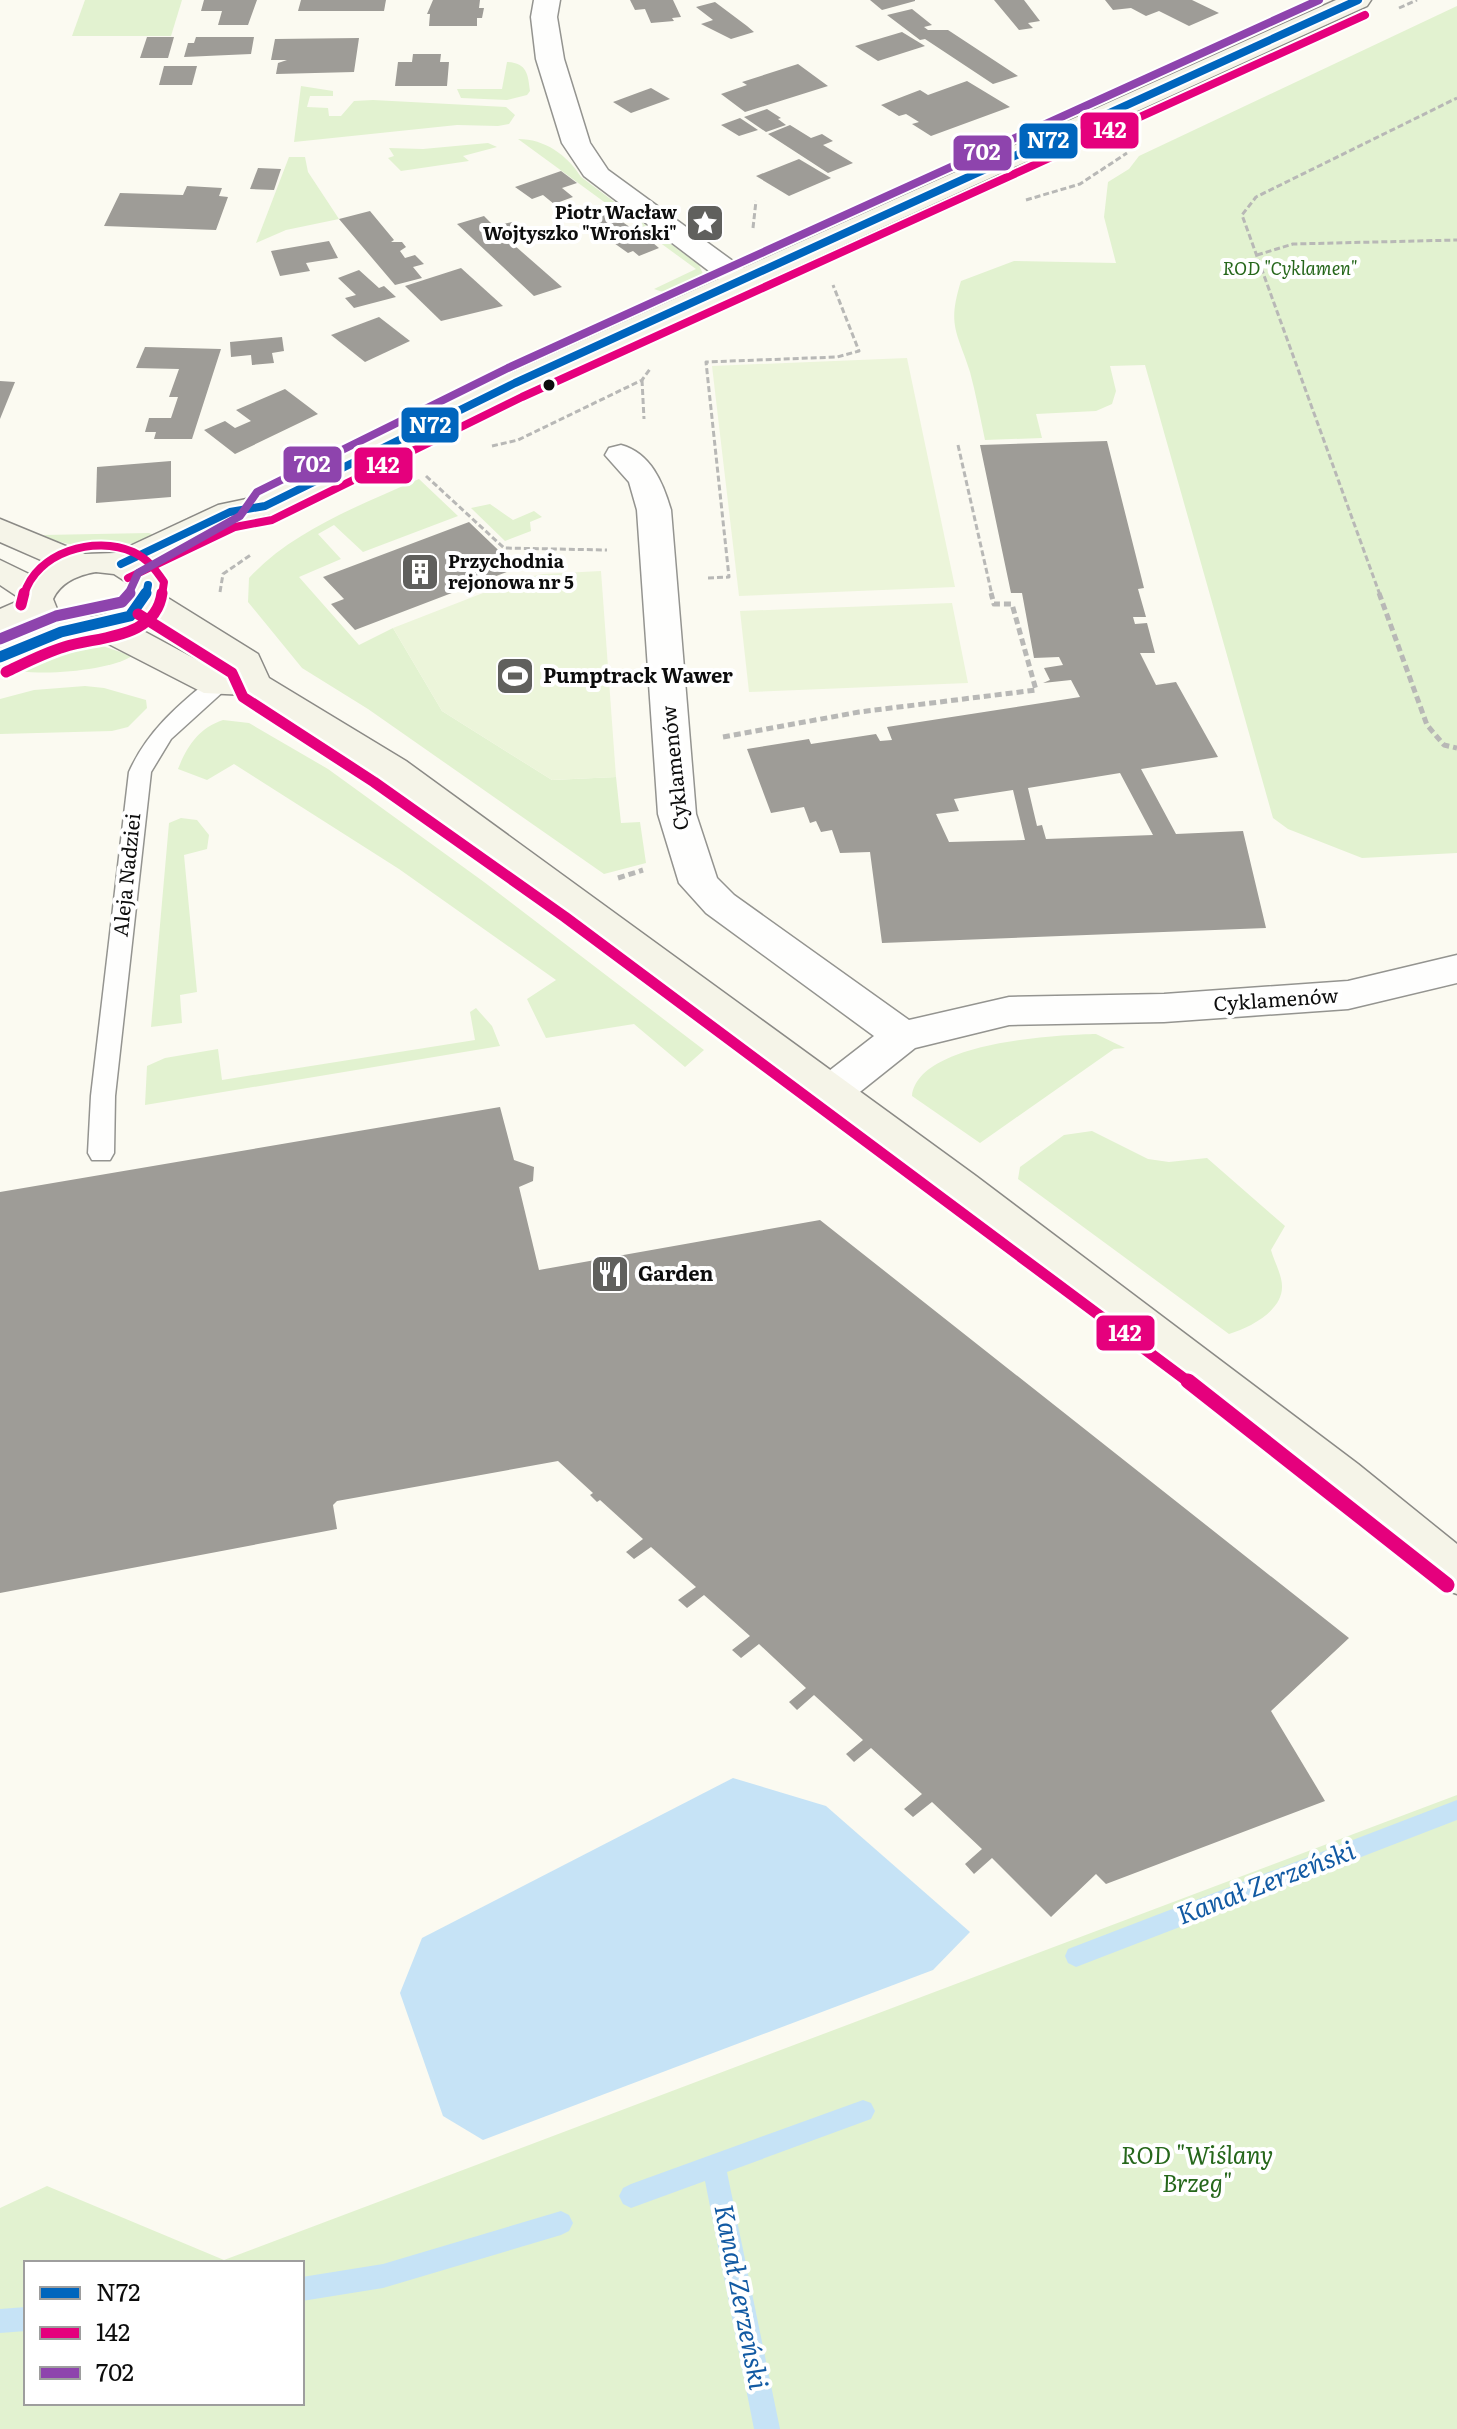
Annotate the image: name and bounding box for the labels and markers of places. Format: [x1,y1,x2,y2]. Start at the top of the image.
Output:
place label: Piotr Wacław Wojtyszko "Wroński" [483,198,678,246]
place icon: Piotr Wacław Wojtyszko "Wroński" [684,202,726,244]
unlabelled marker [541,377,557,393]
place label: Przychodnia rejonowa nr 5 [448,547,574,595]
building icon: Przychodnia rejonowa nr 5 [399,551,441,593]
sports icon: Pumptrack Wawer [494,655,536,697]
place label: Pumptrack Wawer [543,659,733,689]
restaurant icon: Garden [589,1253,631,1295]
place label: Garden [638,1257,713,1287]

